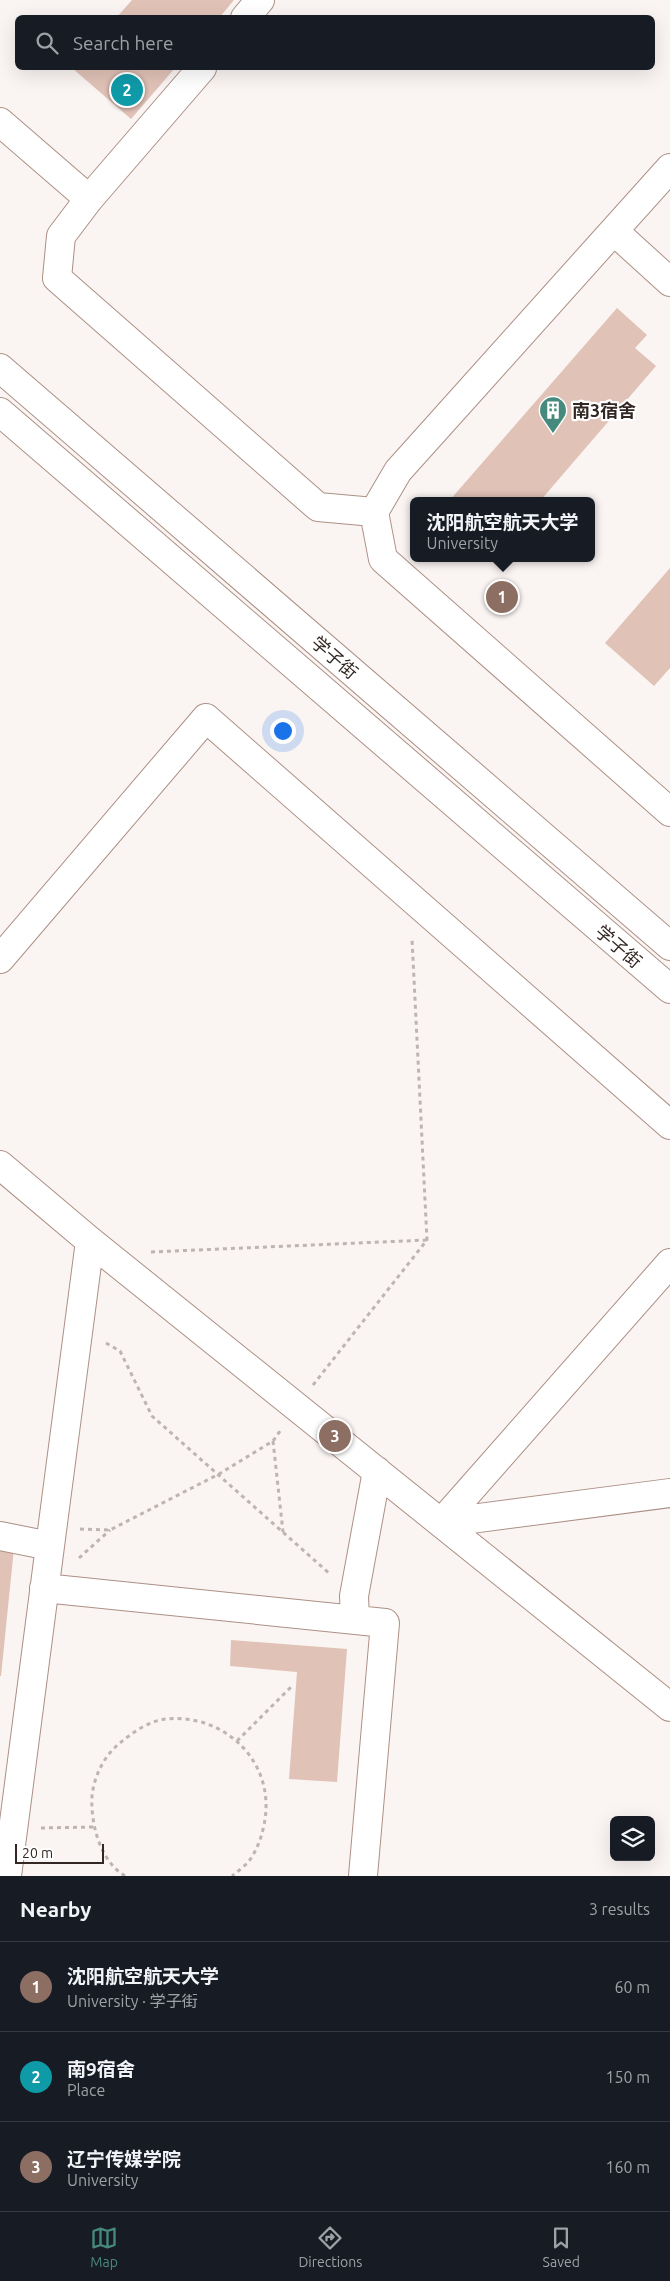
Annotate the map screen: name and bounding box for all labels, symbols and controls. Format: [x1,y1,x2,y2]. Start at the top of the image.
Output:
search box [15,15,655,70]
icon: search [33,29,61,57]
text: Search here [73,32,173,54]
pin: 2 [111,71,143,109]
building icon: 南3宿舍 [538,395,568,434]
place label: 南3宿舍 [572,400,636,420]
popup [410,497,595,562]
text: 沈阳航空航天大学 [426,511,579,533]
text: University [426,534,498,552]
pin: 1 [486,578,518,616]
street label: 学子街 [308,632,362,682]
your location [270,718,296,744]
street label: 学子街 [592,921,646,971]
pin: 3 [319,1417,351,1455]
map controls [610,1816,655,1861]
button: layers [610,1816,655,1861]
scale bar [15,1841,104,1864]
text: 20 m [22,1845,53,1861]
text: Nearby [20,1897,91,1921]
text: 3 results [589,1900,650,1918]
text: 沈阳航空航天大学 [67,1965,219,1987]
text: 1 [31,1978,41,1996]
text: 60 m [614,1978,650,1996]
text: University · 学子街 [67,1992,198,2010]
text: 南9宿舍 [67,2058,135,2080]
text: 2 [31,2068,41,2086]
text: 150 m [605,2068,650,2086]
text: Place [67,2081,105,2099]
text: 辽宁传媒学院 [67,2148,181,2170]
text: 3 [31,2158,41,2176]
text: 160 m [605,2158,650,2176]
text: University [67,2171,138,2189]
tab: Map [90,2224,118,2270]
tab: Directions [298,2224,362,2270]
tab: Saved [543,2224,580,2270]

